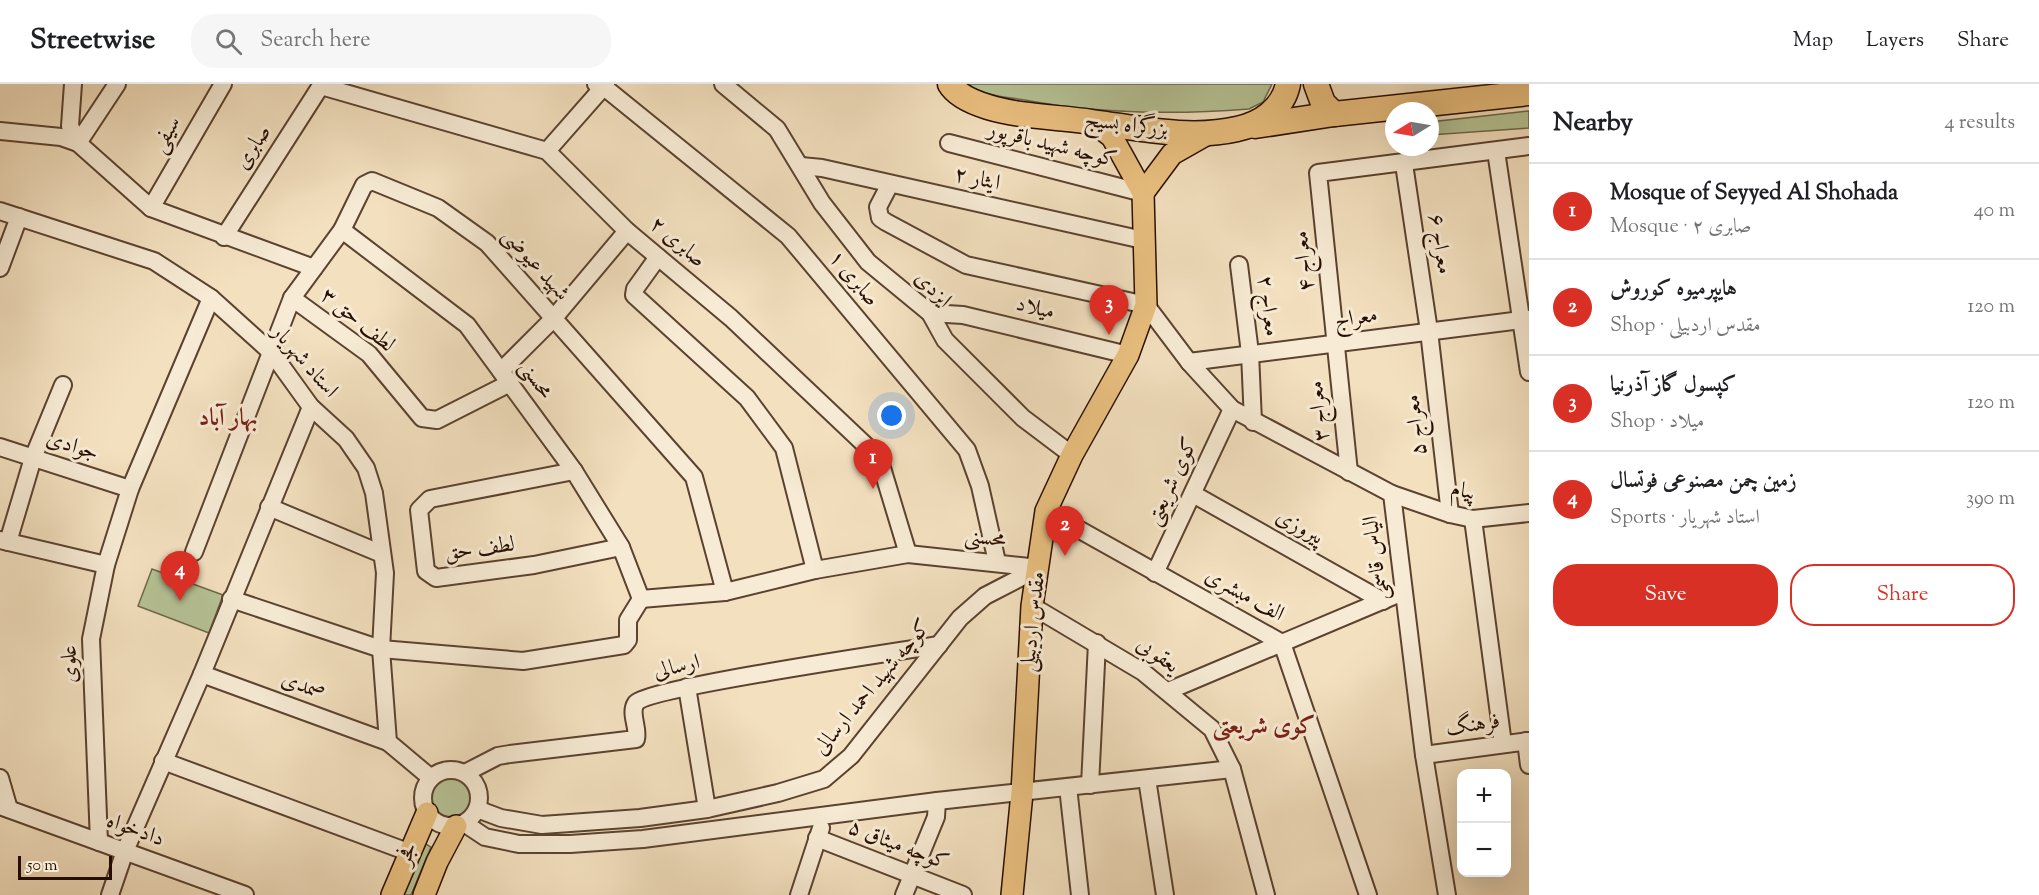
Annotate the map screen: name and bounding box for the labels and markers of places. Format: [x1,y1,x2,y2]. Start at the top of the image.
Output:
pin: 3 [1090,286,1128,335]
pin: 1 [854,440,892,489]
pin: 2 [1046,506,1084,556]
pin: 4 [160,552,200,601]

